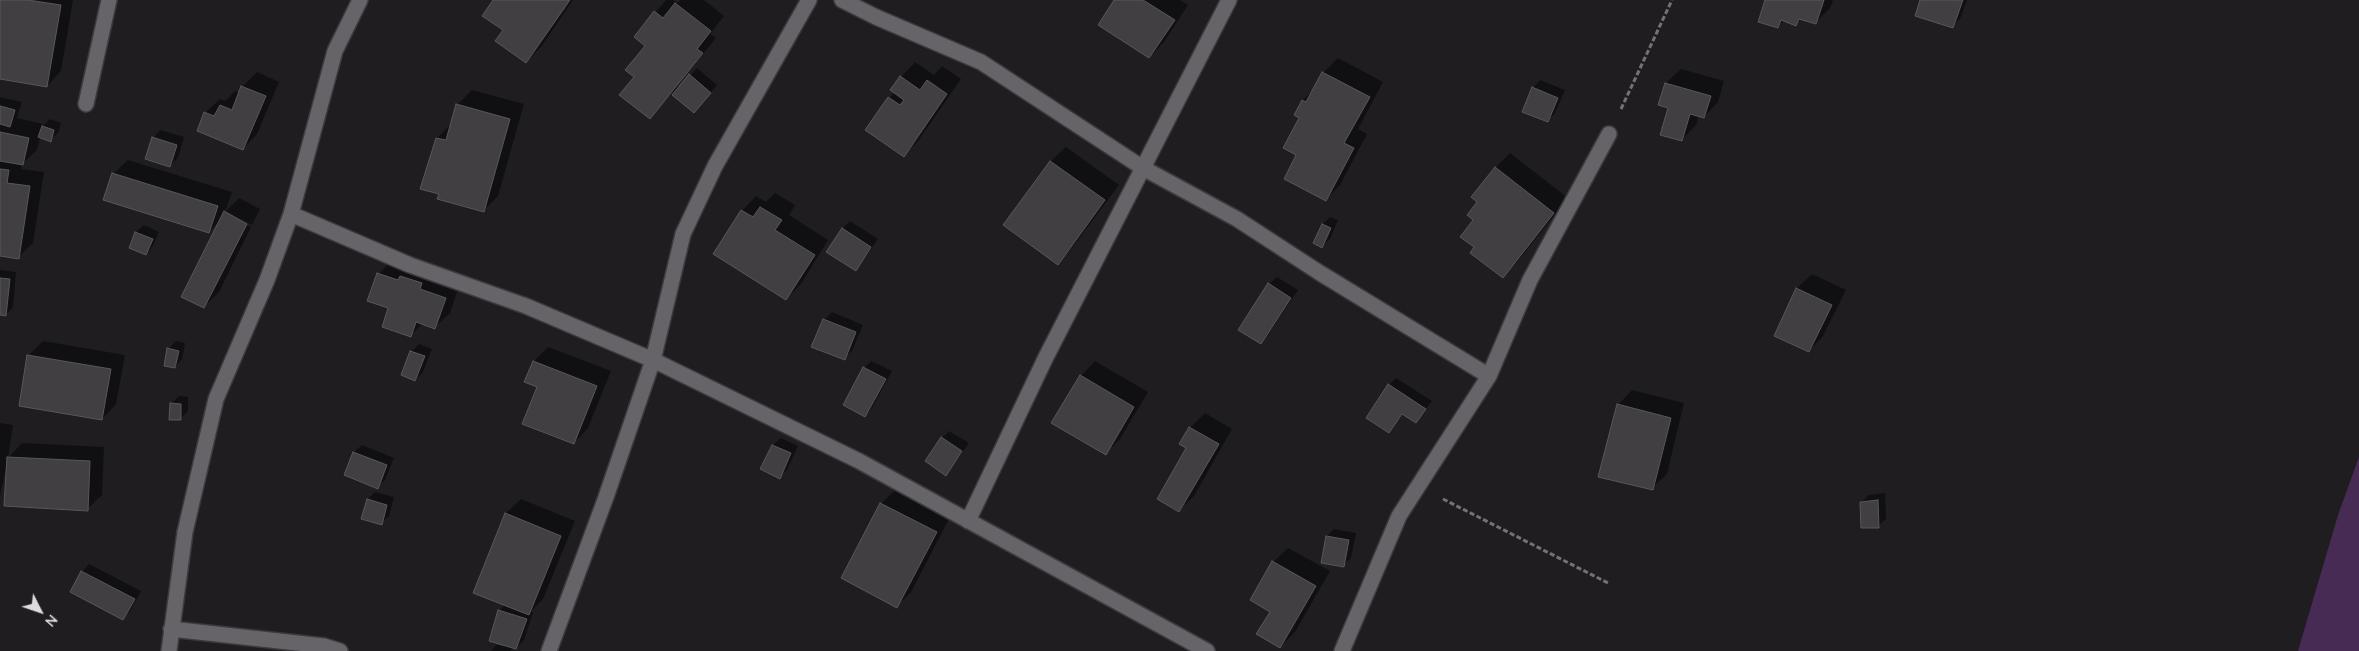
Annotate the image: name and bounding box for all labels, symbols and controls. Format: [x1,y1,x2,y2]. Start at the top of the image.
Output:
north arrow [15,586,65,636]
text: N [41,611,61,631]

